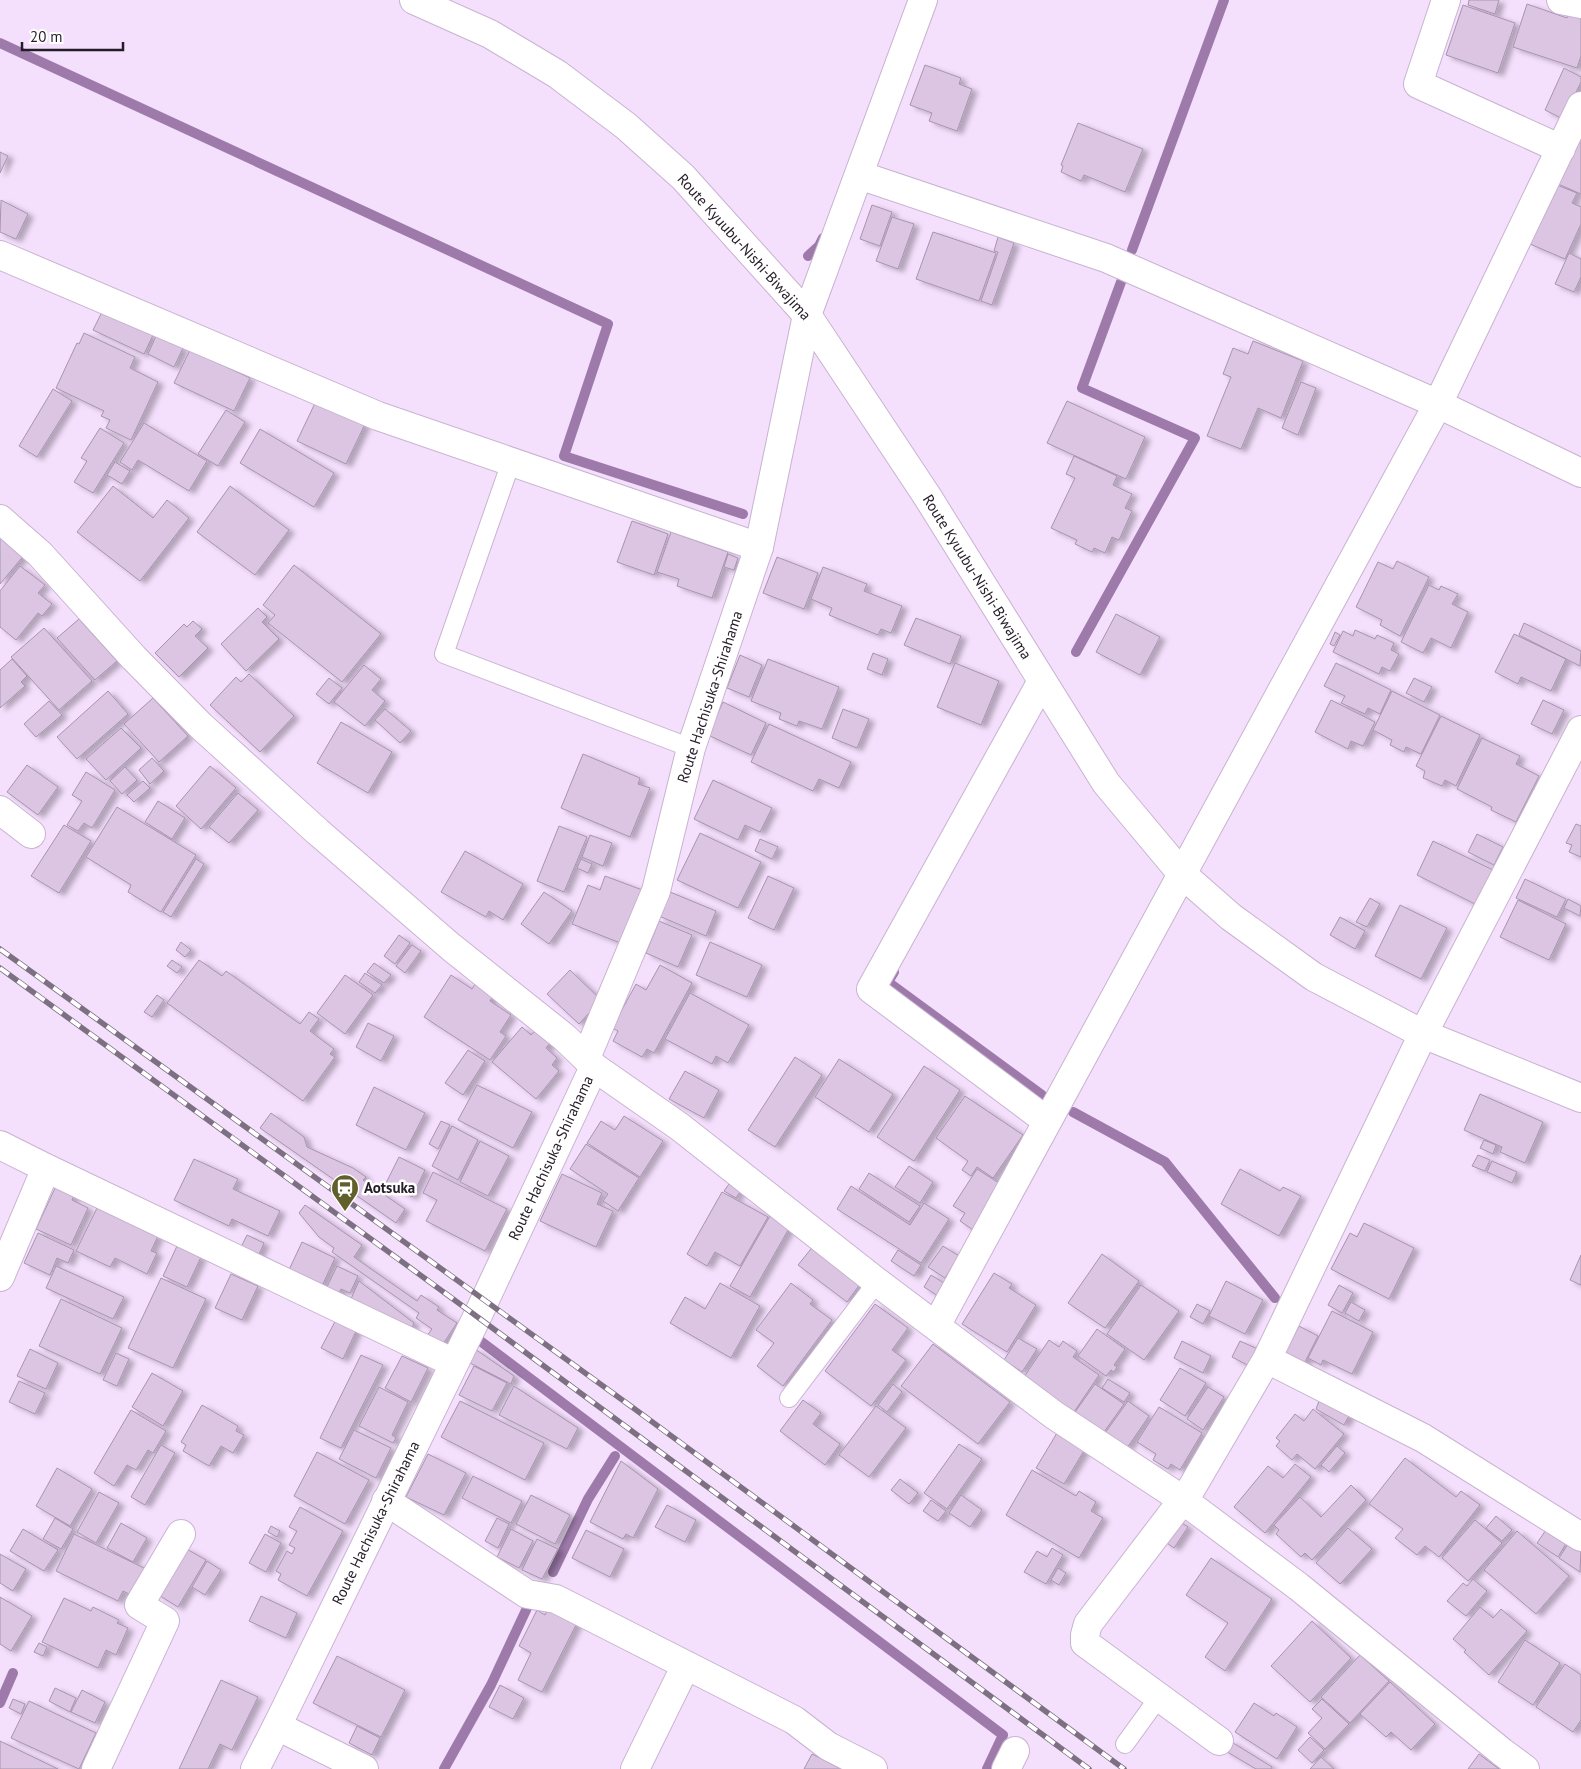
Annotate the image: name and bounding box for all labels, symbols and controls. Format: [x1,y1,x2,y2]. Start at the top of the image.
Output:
scale bar [22,20,124,52]
text: 20 m [30,27,63,46]
street label: Route Kyuubu-Nishi-Biwajima [673,169,815,324]
street label: Route Kyuubu-Nishi-Biwajima [919,491,1036,663]
street label: Route Hachisuka-Shirahama [673,608,746,785]
street label: Route Hachisuka-Shirahama [504,1072,597,1243]
station icon: Aotsuka [330,1173,360,1212]
place label: Aotsuka [364,1178,415,1197]
street label: Route Hachisuka-Shirahama [328,1438,424,1608]

